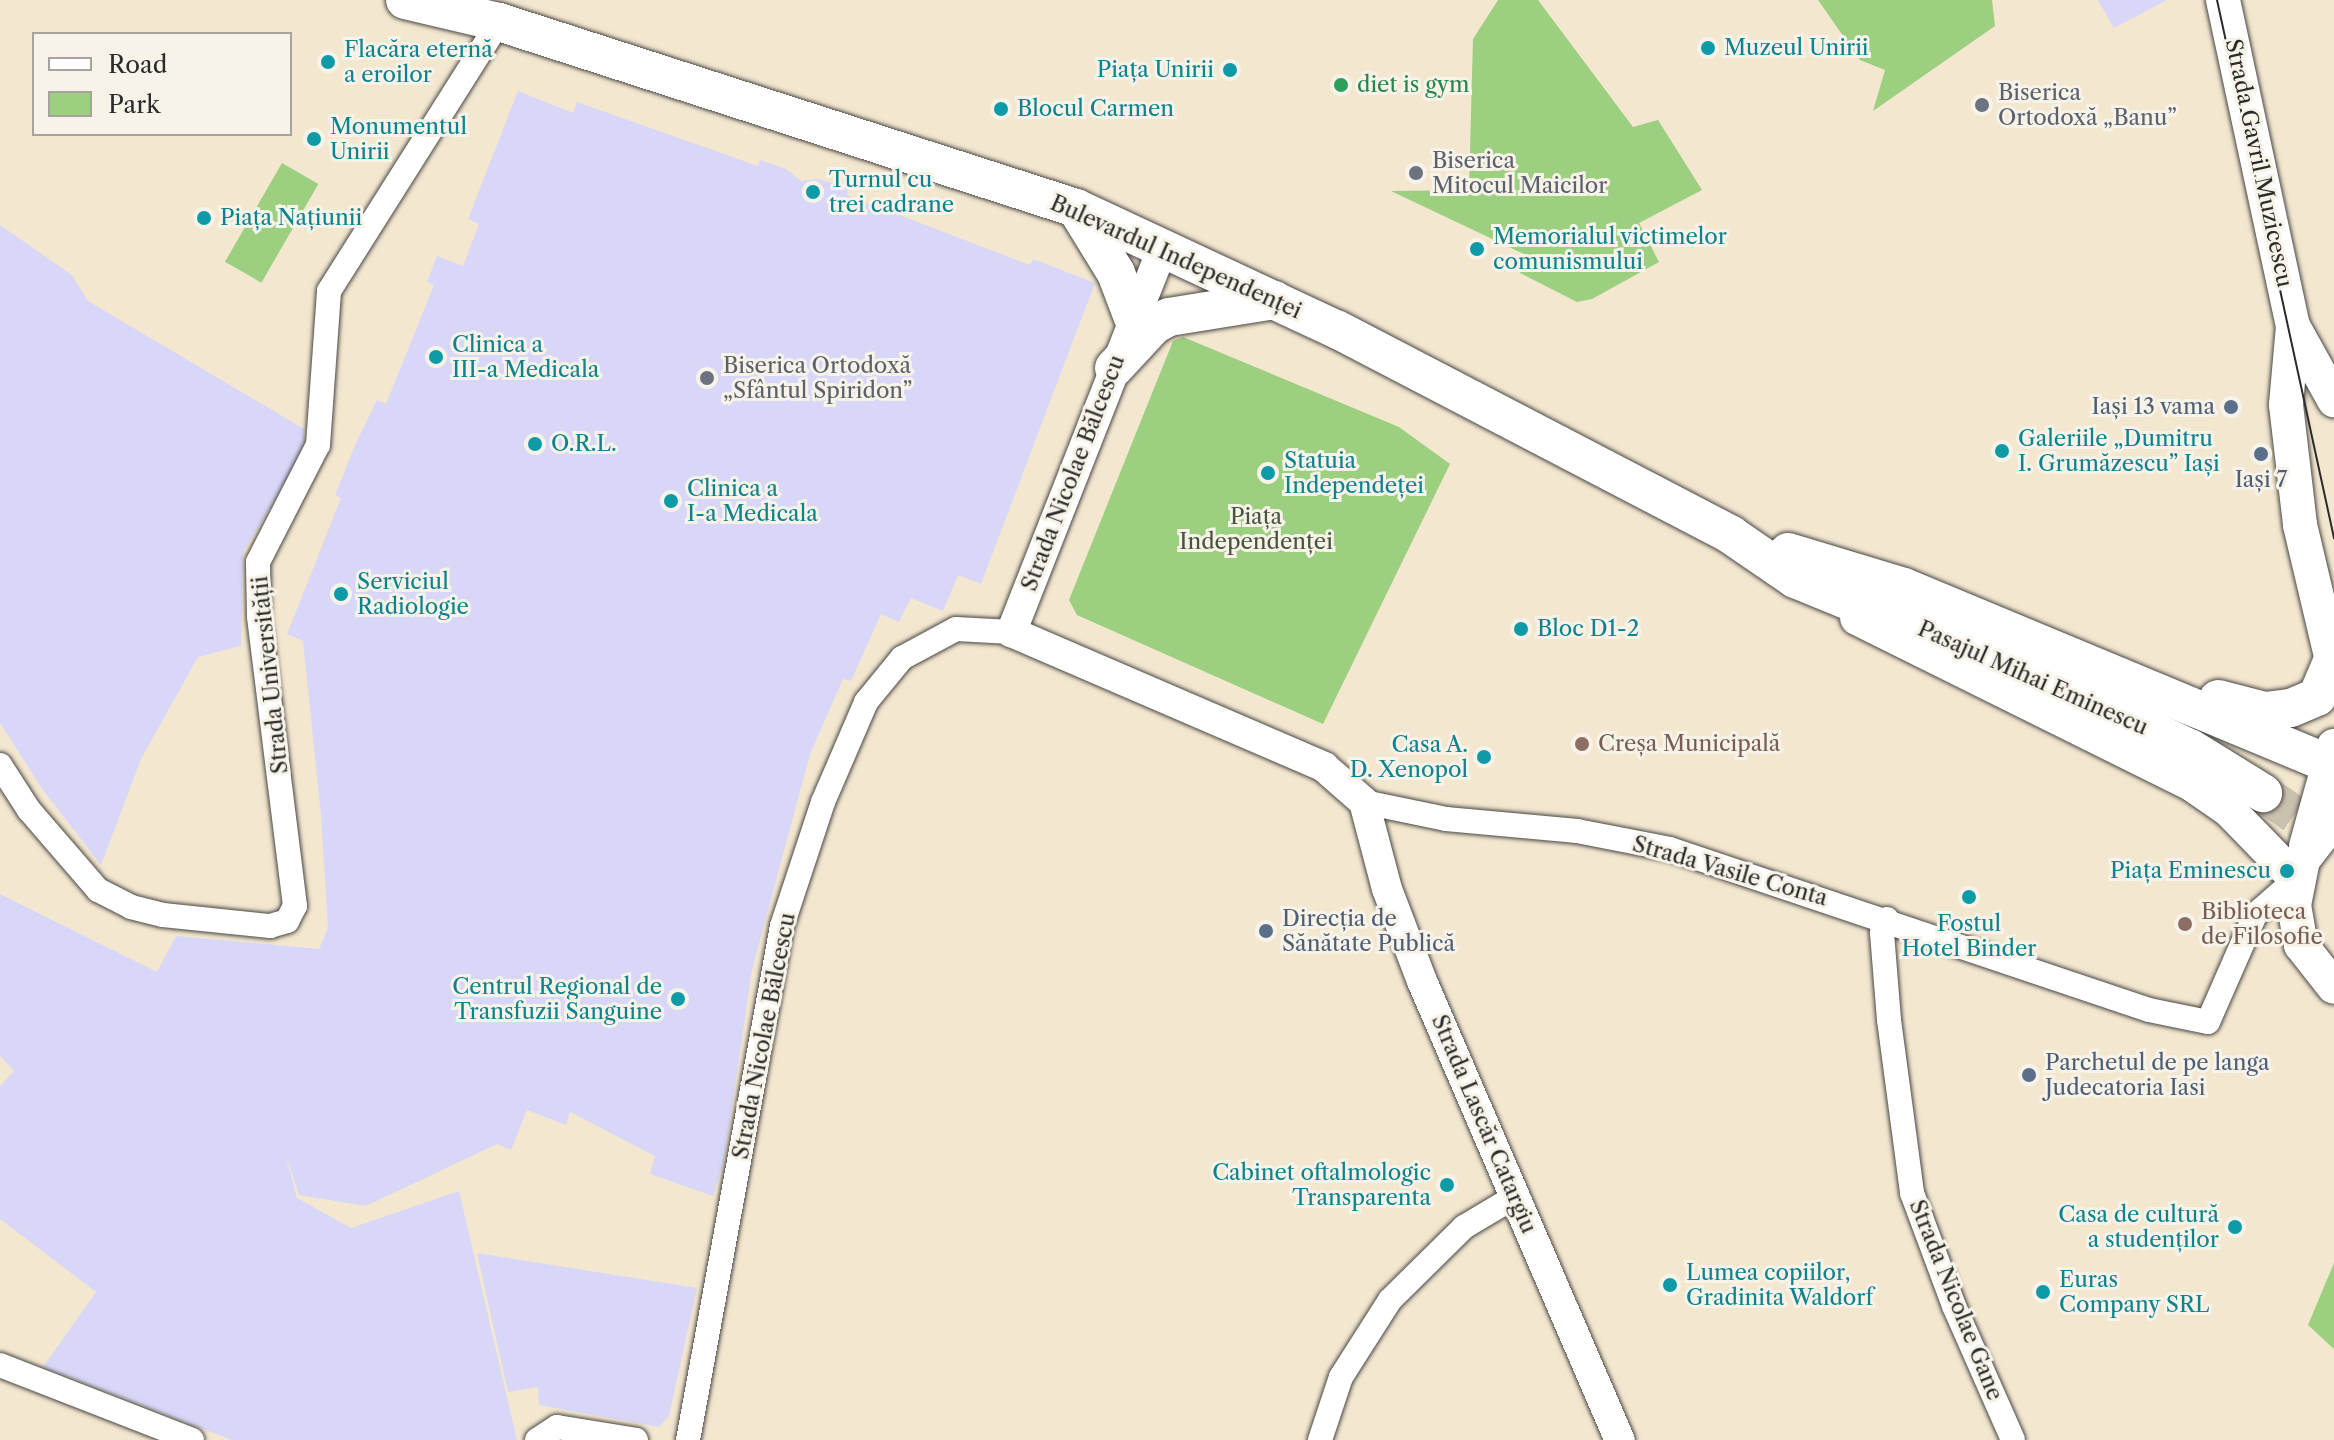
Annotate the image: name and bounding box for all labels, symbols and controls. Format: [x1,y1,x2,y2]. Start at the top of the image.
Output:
legend [32,32,292,136]
place label: Muzeul Unirii [1724,35,1869,61]
place label: Flacăra eternă a eroilor [344,36,493,88]
street label: Strada Gavril Muzicescu [2220,36,2298,290]
marker: Muzeul Unirii [1699,39,1717,57]
text: Road [108,50,167,79]
marker: Flacăra eternă a eroilor [319,53,337,71]
place label: Piața Unirii [1096,57,1214,83]
marker: Piața Unirii [1221,61,1239,79]
place label: diet is gym [1357,72,1470,98]
marker: diet is gym [1332,76,1350,94]
place label: Biserica Ortodoxă „Banu” [1998,79,2177,130]
text: Park [108,90,160,119]
place label: Blocul Carmen [1017,96,1174,122]
marker: Biserica Ortodoxă „Banu” [1973,96,1991,114]
marker: Blocul Carmen [992,100,1010,118]
place label: Monumentul Unirii [330,113,467,164]
marker: Monumentul Unirii [305,130,323,148]
place label: Biserica Mitocul Maicilor [1432,147,1608,198]
marker: Biserica Mitocul Maicilor [1407,164,1425,182]
place label: Turnul cu trei cadrane [829,166,954,218]
marker: Turnul cu trei cadrane [804,183,822,201]
street label: Bulevardul Independenței [1046,190,1306,324]
place label: Piața Națiunii [220,205,362,231]
marker: Piața Națiunii [195,209,213,227]
place label: Memorialul victimelor comunismului [1493,223,1728,274]
marker: Memorialul victimelor comunismului [1468,240,1486,258]
place label: Clinica a III-a Medicala [452,331,600,382]
marker: Clinica a III-a Medicala [427,348,445,366]
street label: Strada Nicolae Bălcescu [1016,351,1130,595]
place label: Biserica Ortodoxă „Sfântul Spiridon” [723,352,912,404]
marker: Biserica Ortodoxă „Sfântul Spiridon” [698,369,716,387]
place label: Iași 13 vama [2091,394,2215,420]
marker: Iași 13 vama [2222,398,2240,416]
place label: Galeriile „Dumitru I. Grumăzescu” Iași [2018,425,2220,476]
place label: O.R.L. [551,431,617,457]
marker: O.R.L. [526,435,544,453]
marker: Galeriile „Dumitru I. Grumăzescu” Iași [1993,442,2011,460]
marker: Iași 7 [2252,445,2270,463]
place label: Statuia Independeței [1284,447,1424,498]
marker: Statuia Independeței [1259,464,1277,482]
place label: Iași 7 [2235,467,2287,493]
place label: Clinica a I-a Medicala [687,475,818,526]
marker: Clinica a I-a Medicala [662,492,680,510]
park label: Piața Independenței [1179,503,1333,554]
place label: Serviciul Radiologie [357,568,469,620]
street label: Strada Universității [246,575,294,775]
marker: Serviciul Radiologie [332,585,350,603]
street label: Pasajul Mihai Eminescu [1914,615,2152,741]
place label: Bloc D1-2 [1537,616,1639,642]
marker: Bloc D1-2 [1512,620,1530,638]
place label: Casa A. D. Xenopol [1349,731,1468,782]
place label: Creșa Municipală [1598,731,1781,757]
marker: Creșa Municipală [1573,735,1591,753]
marker: Casa A. D. Xenopol [1475,748,1493,766]
street label: Strada Vasile Conta [1629,830,1831,912]
place label: Piața Eminescu [2110,858,2271,884]
marker: Piața Eminescu [2278,862,2296,880]
marker: Fostul Hotel Binder [1960,888,1978,906]
place label: Biblioteca de Filosofie [2201,898,2323,950]
place label: Direcția de Sănătate Publică [1282,905,1455,956]
street label: Strada Nicolae Bălcescu [727,910,801,1162]
place label: Fostul Hotel Binder [1901,910,2037,962]
marker: Biblioteca de Filosofie [2176,915,2194,933]
marker: Direcția de Sănătate Publică [1257,922,1275,940]
place label: Centrul Regional de Transfuzii Sanguine [452,973,662,1024]
marker: Centrul Regional de Transfuzii Sanguine [669,990,687,1008]
street label: Strada Lascăr Catargiu [1426,1010,1542,1238]
place label: Parchetul de pe langa Judecatoria Iasi [2045,1049,2270,1100]
marker: Parchetul de pe langa Judecatoria Iasi [2020,1066,2038,1084]
place label: Cabinet oftalmologic Transparenta [1212,1159,1431,1210]
marker: Cabinet oftalmologic Transparenta [1438,1176,1456,1194]
street label: Strada Nicolae Gane [1904,1196,2008,1404]
place label: Casa de cultură a studenților [2058,1201,2219,1252]
marker: Casa de cultură a studenților [2226,1218,2244,1236]
place label: Lumea copiilor, Gradinita Waldorf [1686,1259,1875,1310]
place label: Euras Company SRL [2059,1266,2210,1318]
marker: Lumea copiilor, Gradinita Waldorf [1661,1276,1679,1294]
marker: Euras Company SRL [2034,1283,2052,1301]

